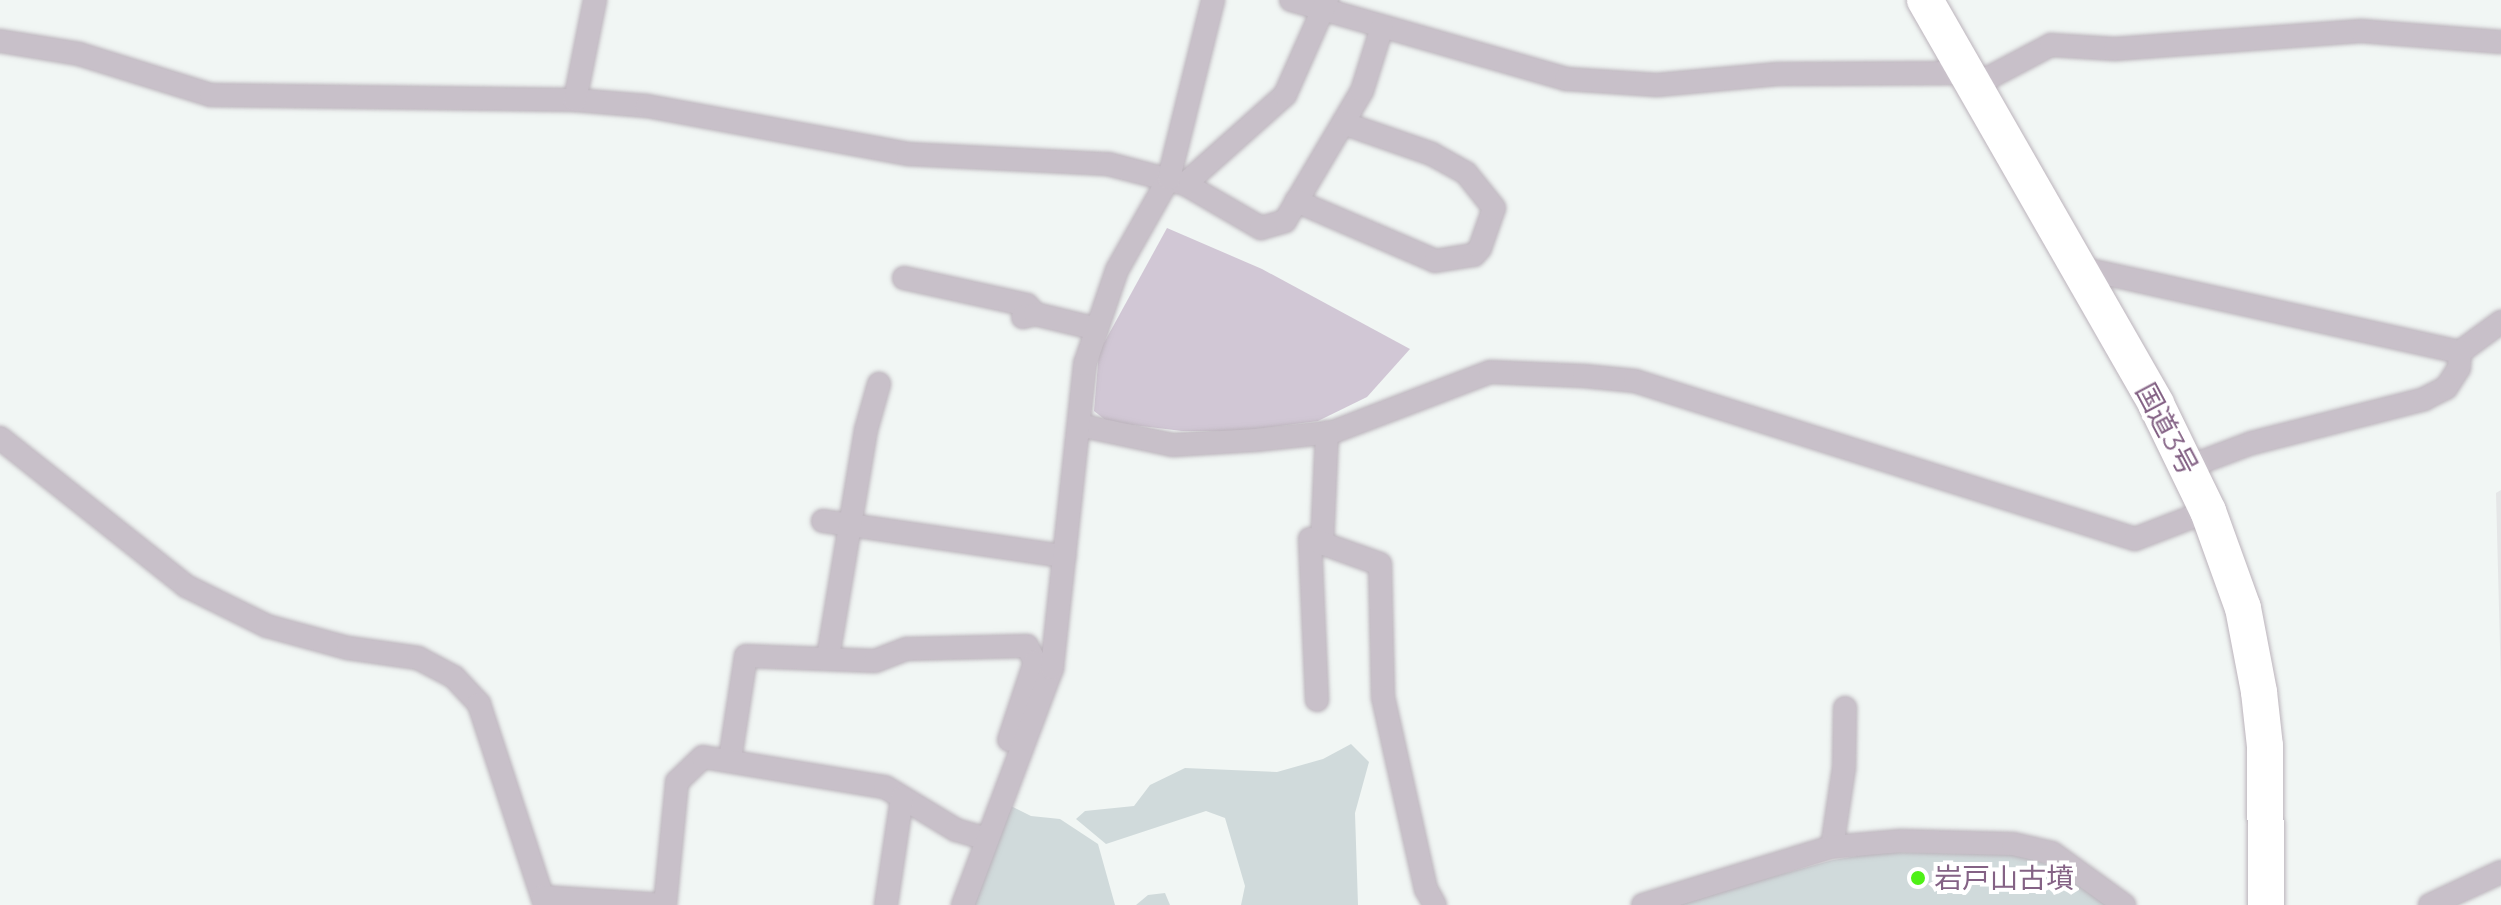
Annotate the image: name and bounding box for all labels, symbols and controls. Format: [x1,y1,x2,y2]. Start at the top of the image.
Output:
street label: 国道3号 [2129,377,2205,481]
place label: 岩戸山古墳 [1934,861,2074,895]
marker: 岩戸山古墳 [1909,869,1927,887]

